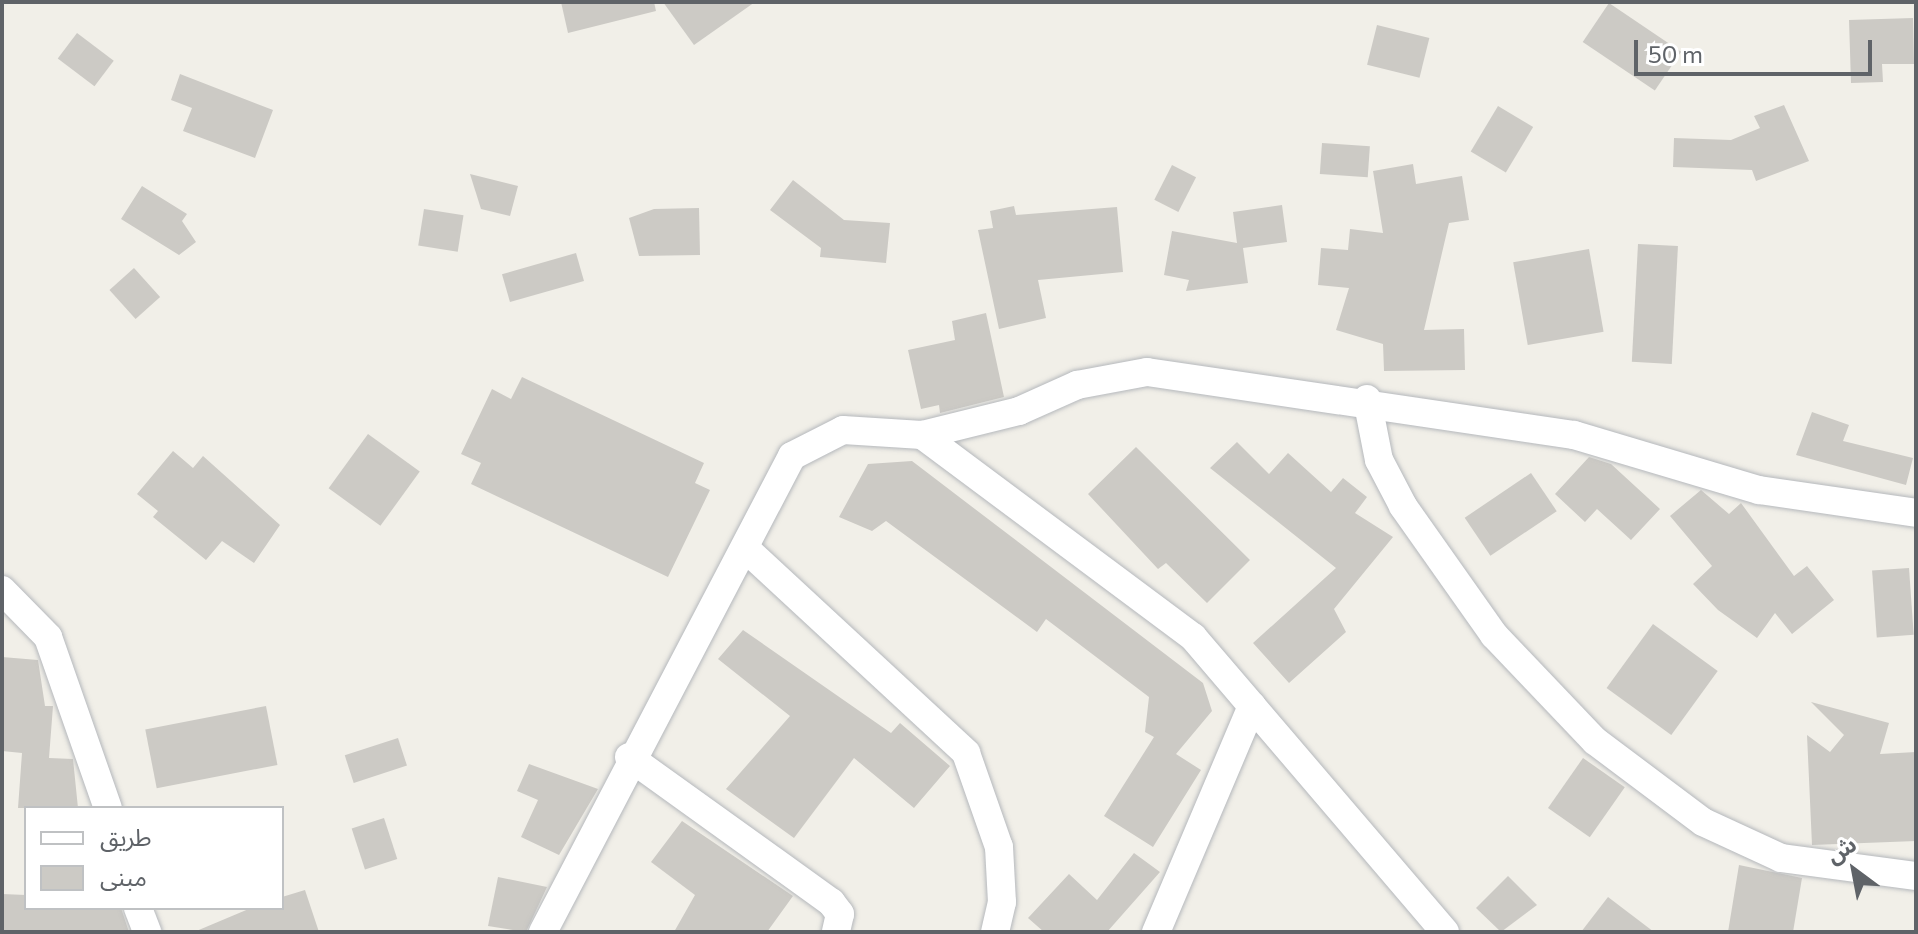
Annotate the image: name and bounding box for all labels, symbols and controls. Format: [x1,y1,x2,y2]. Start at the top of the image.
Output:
scale bar [1638,24,1876,74]
text: 50 m [1648,39,1703,68]
legend [24,806,284,910]
text: طريق [100,822,152,851]
north arrow [1814,830,1894,910]
text: ش [1821,830,1861,869]
text: مبنى [100,862,147,891]

